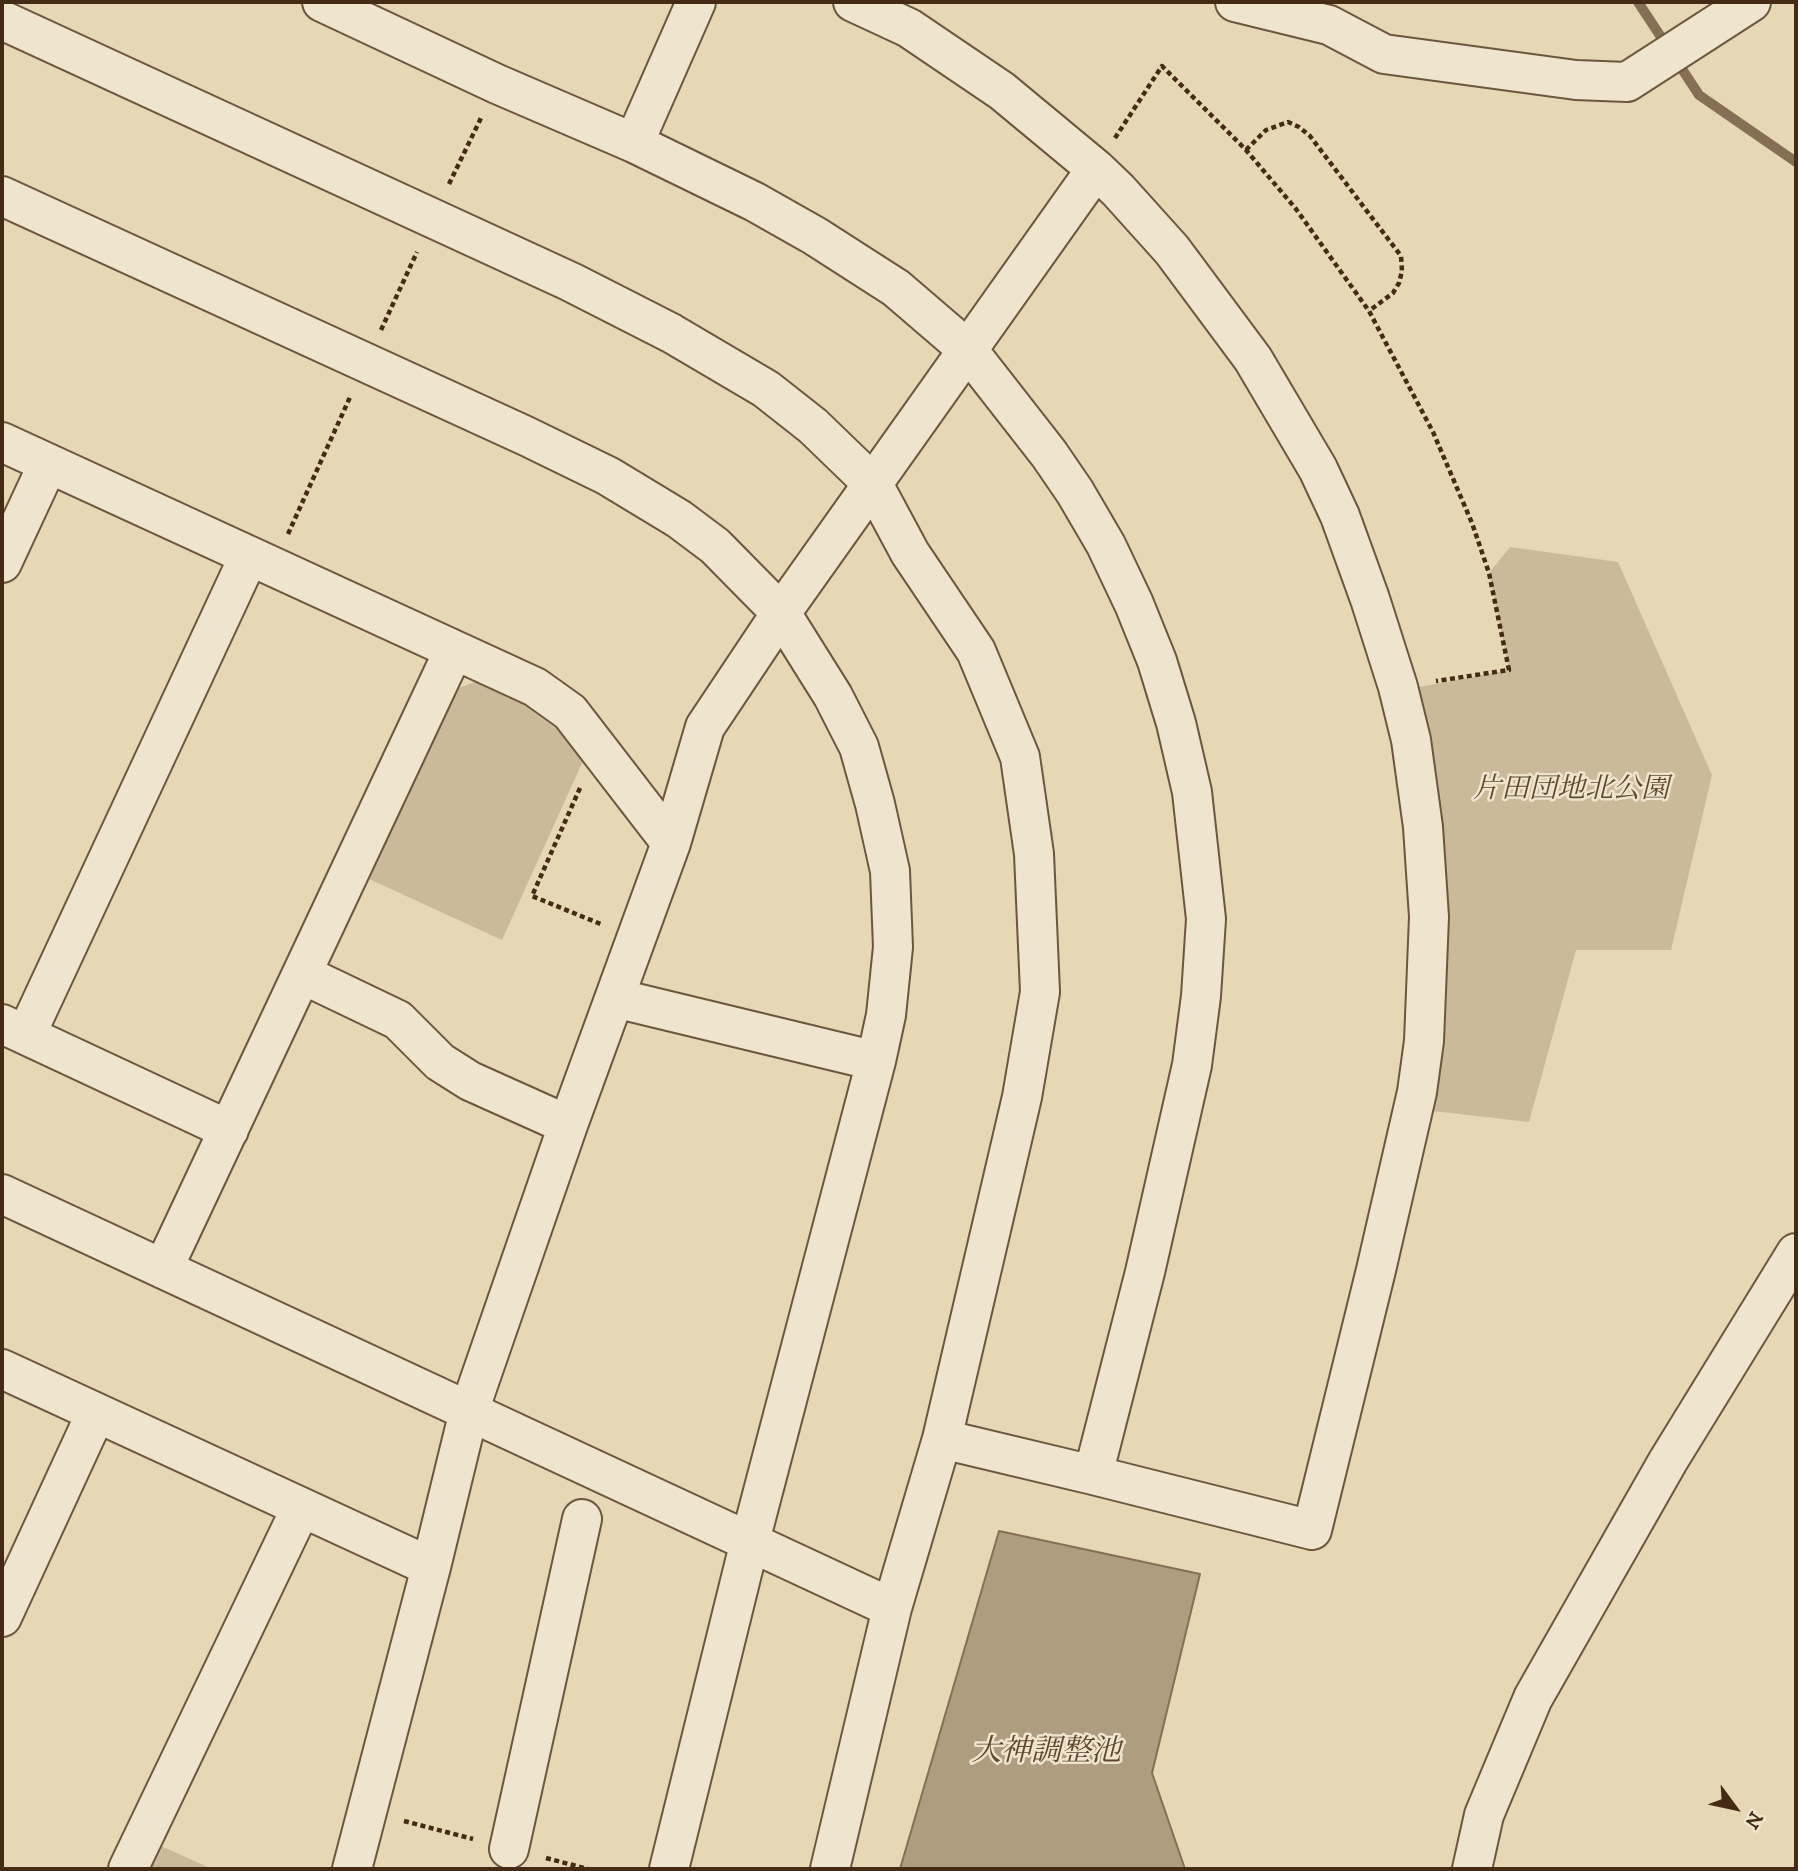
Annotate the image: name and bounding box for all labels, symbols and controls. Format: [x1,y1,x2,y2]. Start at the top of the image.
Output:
park label: 片田団地北公園 [1473,774,1669,808]
water label: 大神調整池 [971,1736,1121,1772]
north arrow [1700,1773,1770,1843]
text: N [1739,1807,1767,1833]

